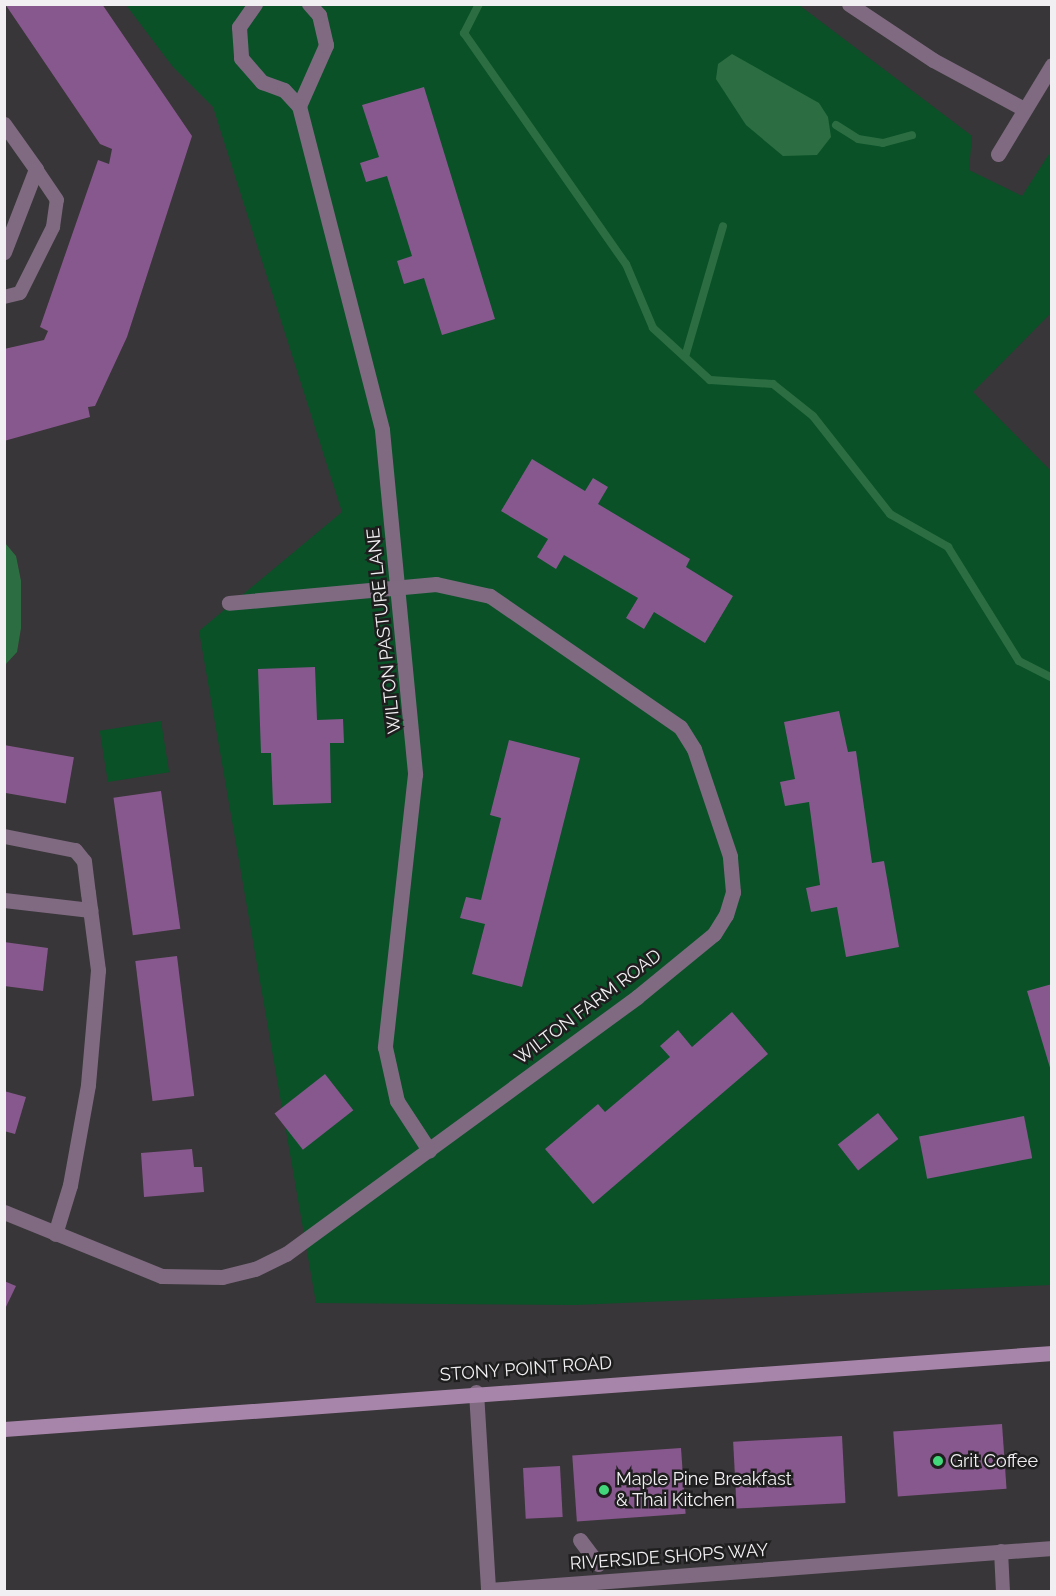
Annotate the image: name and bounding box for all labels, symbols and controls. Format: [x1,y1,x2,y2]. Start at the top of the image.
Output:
street label: WILTON PASTURE LANE [362,527,406,735]
street label: WILTON FARM ROAD [510,945,666,1069]
street label: STONY POINT ROAD [439,1352,613,1386]
place label: Grit Coffee [950,1450,1038,1472]
marker: Grit Coffee [931,1454,945,1468]
place label: Maple Pine Breakfast & Thai Kitchen [616,1469,792,1512]
marker: Maple Pine Breakfast & Thai Kitchen [597,1483,611,1497]
street label: RIVERSIDE SHOPS WAY [569,1539,769,1575]

